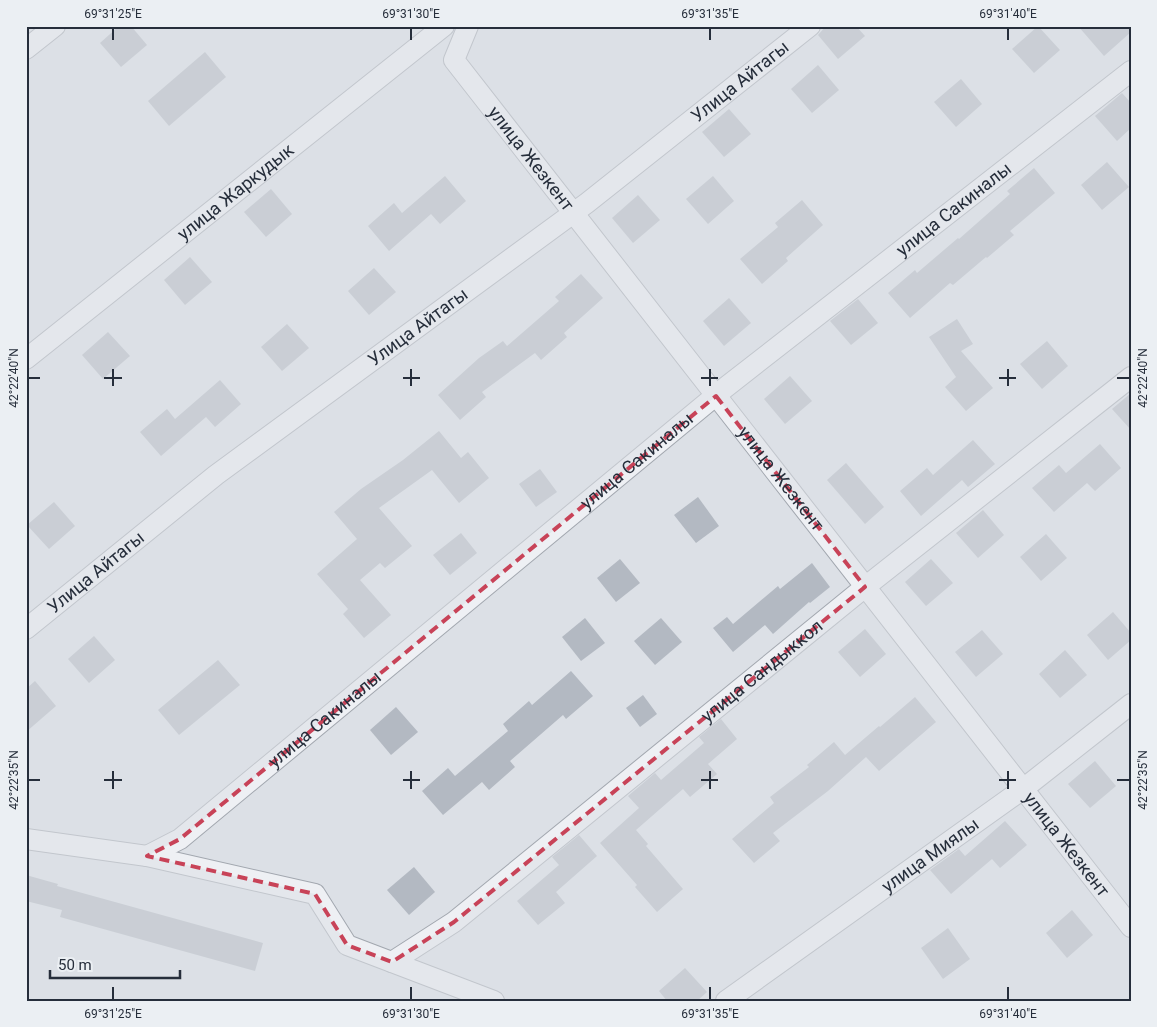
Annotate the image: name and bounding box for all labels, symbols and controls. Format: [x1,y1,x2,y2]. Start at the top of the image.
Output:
text: 69°31'25"E [84,7,142,21]
text: 69°31'30"E [382,7,440,21]
text: 69°31'35"E [681,7,739,21]
text: 69°31'40"E [979,7,1037,21]
street label: Улица Айтагы [687,36,793,126]
street label: улица Жезкент [484,102,579,215]
street label: улица Жаркудык [173,139,298,244]
street label: улица Сакиналы [892,157,1015,260]
street label: Улица Айтагы [364,283,472,370]
text: 42°22'40"N [7,348,21,408]
text: 42°22'40"N [1136,348,1150,408]
street label: улица Сакиналы [576,408,697,513]
street label: улица Жезкент [734,422,829,535]
street label: Улица Айтагы [43,526,148,617]
street label: улица Сандыккол [697,615,827,726]
street label: улица Сакиналы [264,666,385,772]
text: 42°22'35"N [7,750,21,810]
text: 42°22'35"N [1136,750,1150,810]
street label: улица Жезкент [1020,788,1114,901]
street label: улица Миялы [877,813,983,897]
scale bar [50,947,180,979]
text: 50 m [58,956,92,974]
text: 69°31'25"E [84,1007,142,1021]
text: 69°31'30"E [382,1007,440,1021]
text: 69°31'35"E [681,1007,739,1021]
text: 69°31'40"E [979,1007,1037,1021]

